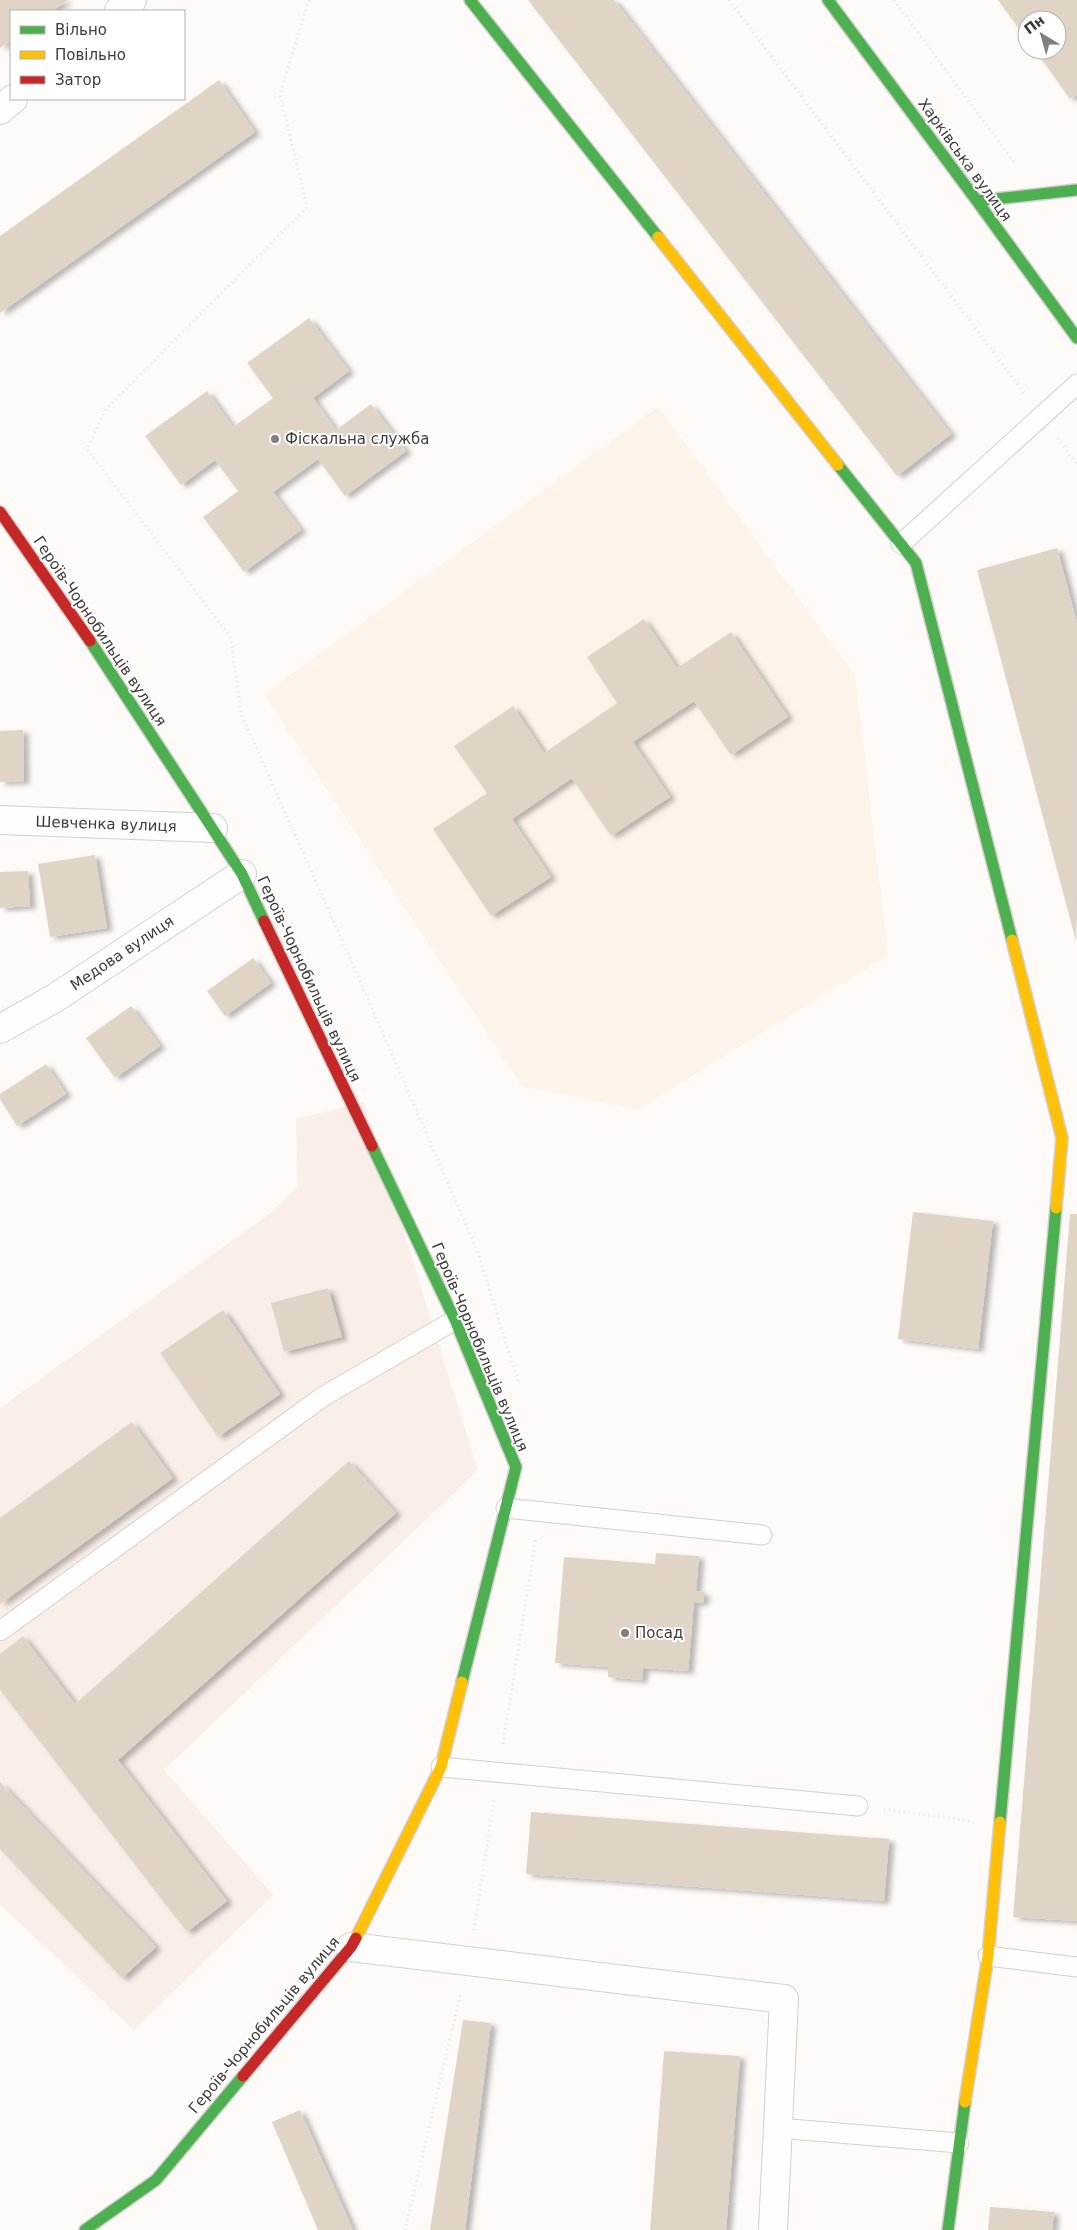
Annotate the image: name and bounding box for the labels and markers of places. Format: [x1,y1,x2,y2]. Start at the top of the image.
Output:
place label: Фіскальна служба [285,430,429,448]
marker: Фіскальна служба [269,433,281,445]
place label: Посад [635,1624,683,1642]
marker: Посад [619,1627,631,1639]

